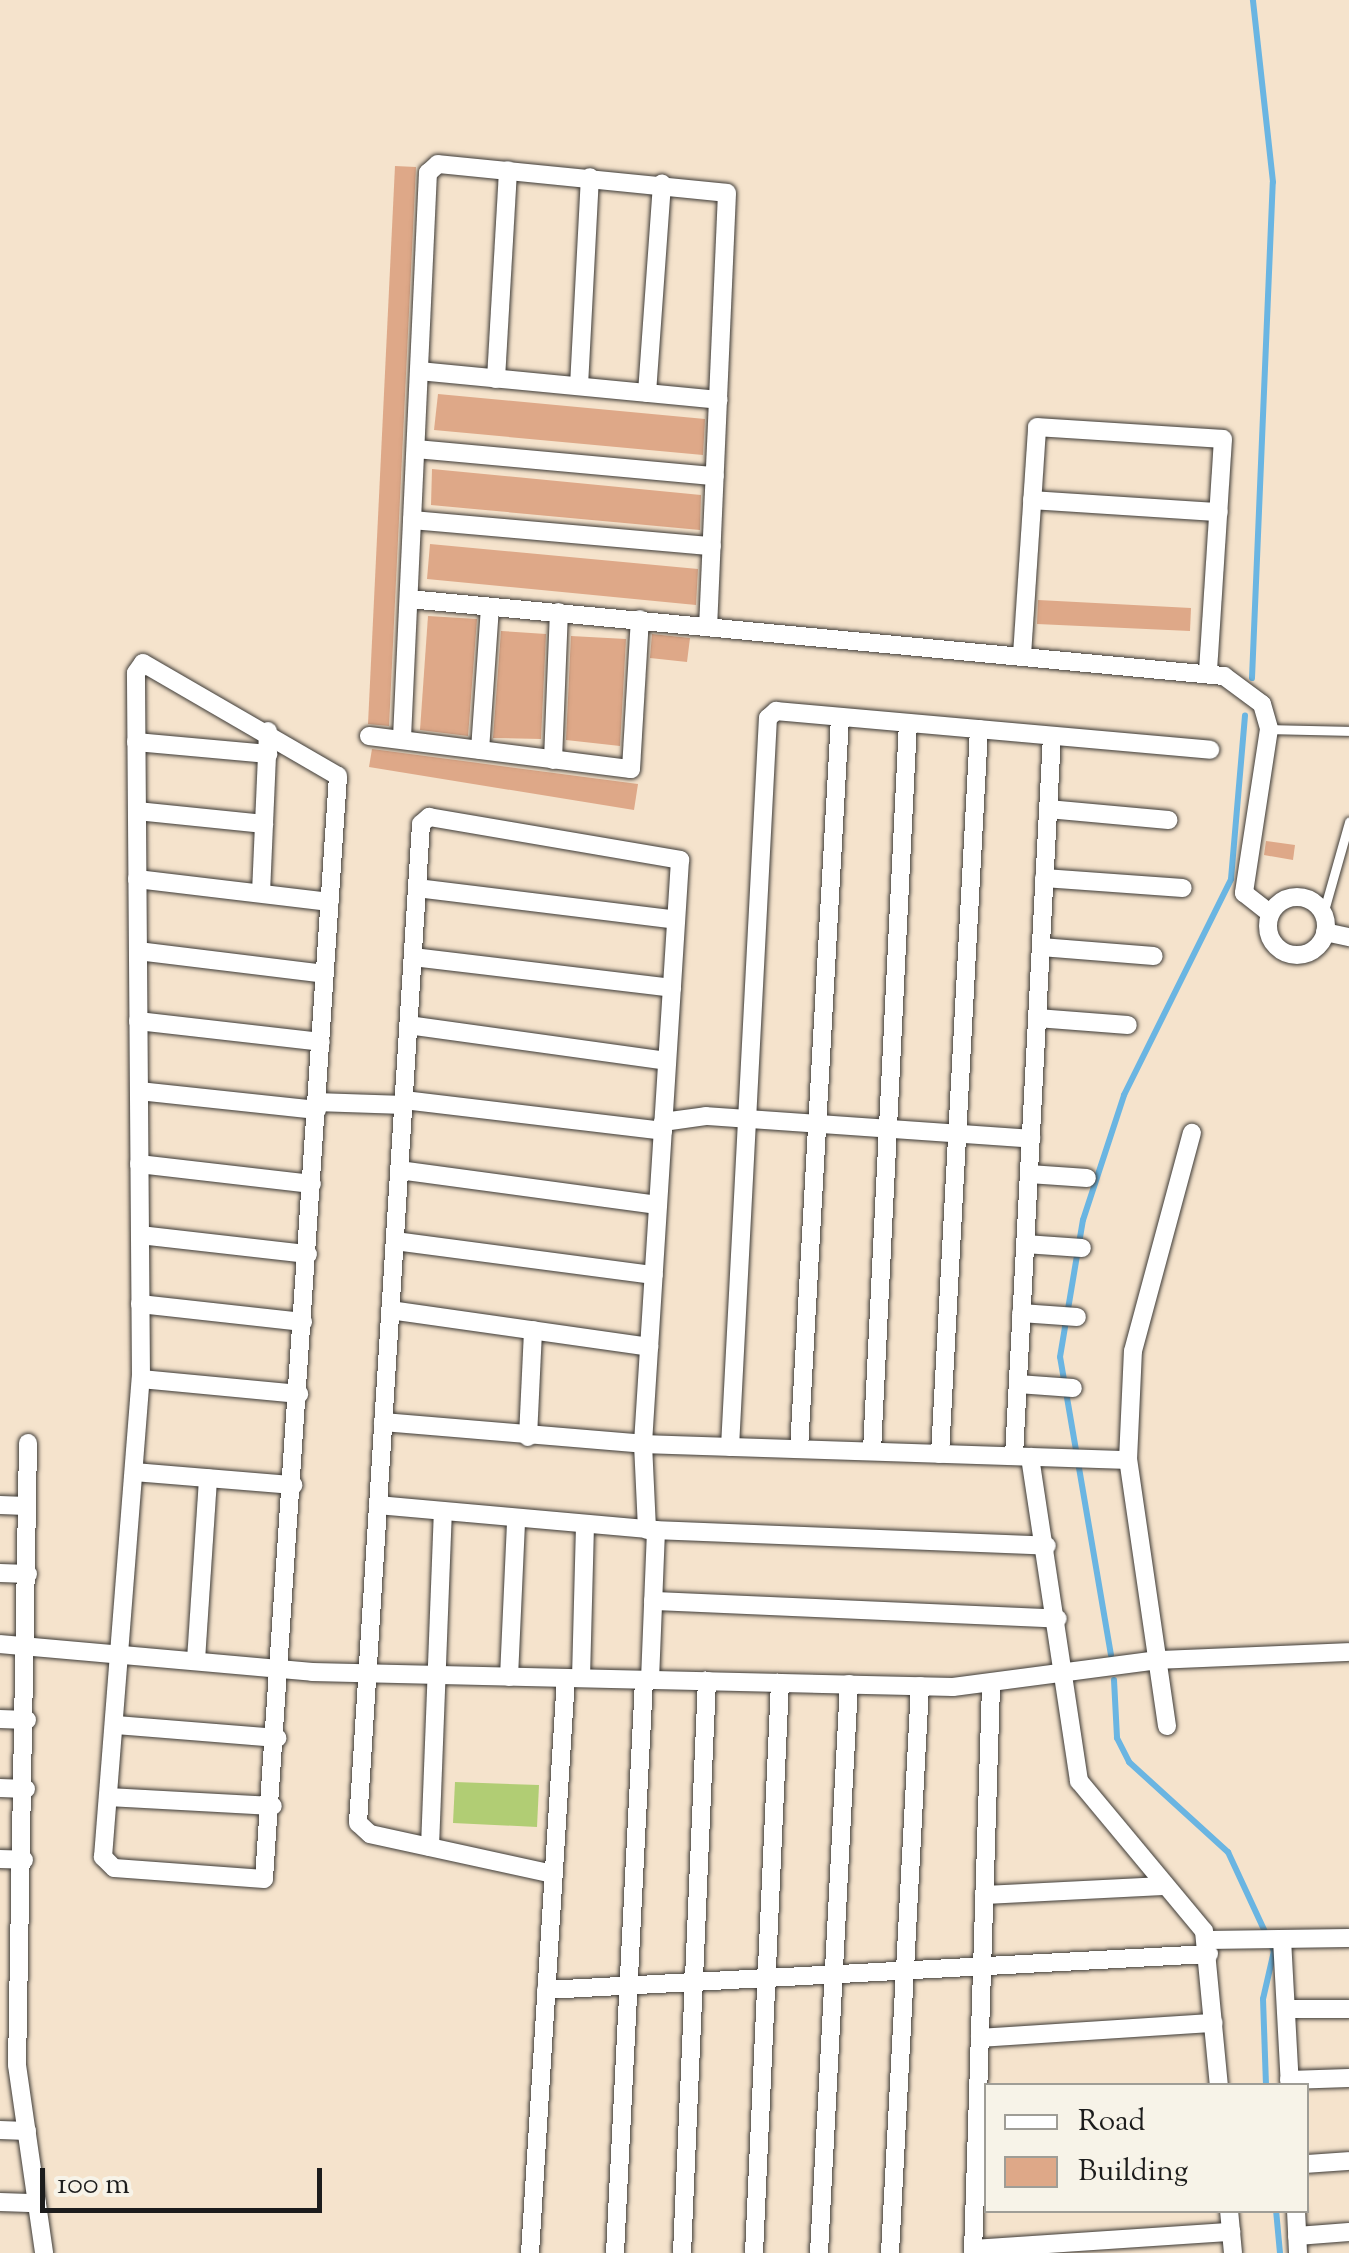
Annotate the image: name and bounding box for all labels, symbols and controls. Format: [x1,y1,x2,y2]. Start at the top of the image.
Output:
legend [984,2083,1309,2213]
text: Road [1078,2101,1145,2144]
scale bar [45,2148,328,2210]
text: Building [1078,2151,1188,2194]
text: 100 m [57,2164,130,2207]

